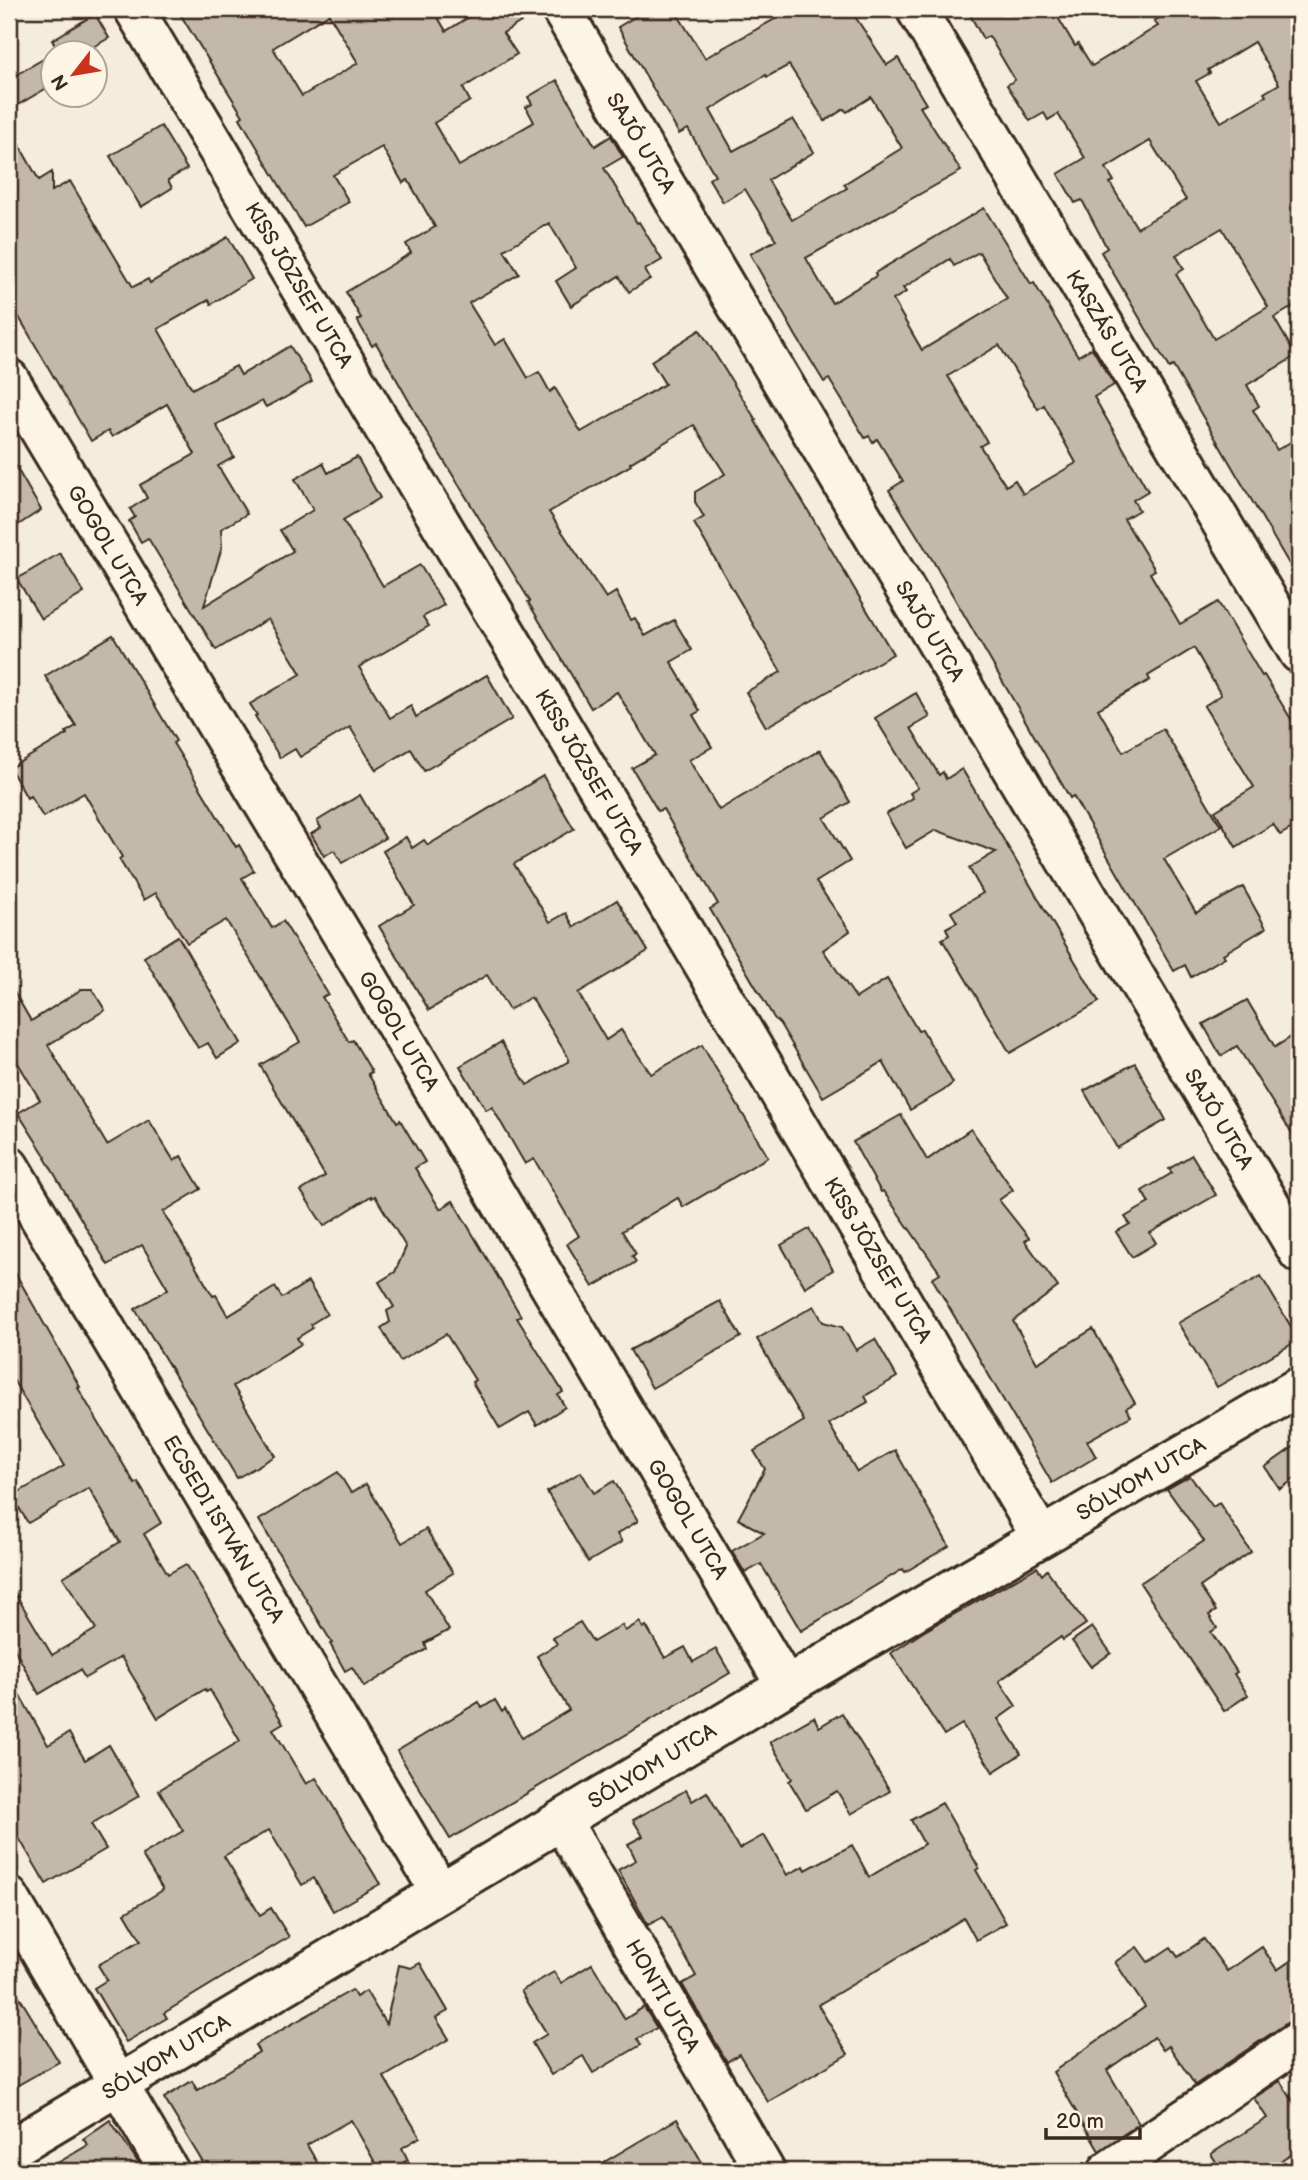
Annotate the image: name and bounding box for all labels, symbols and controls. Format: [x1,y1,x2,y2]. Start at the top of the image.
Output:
north arrow [38,38,108,108]
text: N [47,70,74,94]
street label: SAJÓ UTCA [601,88,680,198]
street label: KISS JÓZSEF UTCA [239,198,358,373]
street label: KASZÁS UTCA [1060,266,1153,397]
street label: GOGOL UTCA [62,481,153,610]
street label: SAJÓ UTCA [890,576,969,686]
street label: KISS JÓZSEF UTCA [529,685,648,860]
street label: GOGOL UTCA [353,967,444,1096]
street label: SAJÓ UTCA [1179,1064,1258,1174]
street label: KISS JÓZSEF UTCA [818,1173,937,1348]
street label: ECSEDI ISTVÁN UTCA [158,1431,290,1628]
street label: SÓLYOM UTCA [1072,1432,1210,1526]
street label: GOGOL UTCA [642,1455,733,1584]
street label: SÓLYOM UTCA [584,1718,721,1814]
street label: HONTI UTCA [620,1935,705,2057]
street label: SÓLYOM UTCA [98,2009,235,2105]
scale bar [1046,2096,1140,2140]
text: 20 m [1056,2109,1104,2134]

